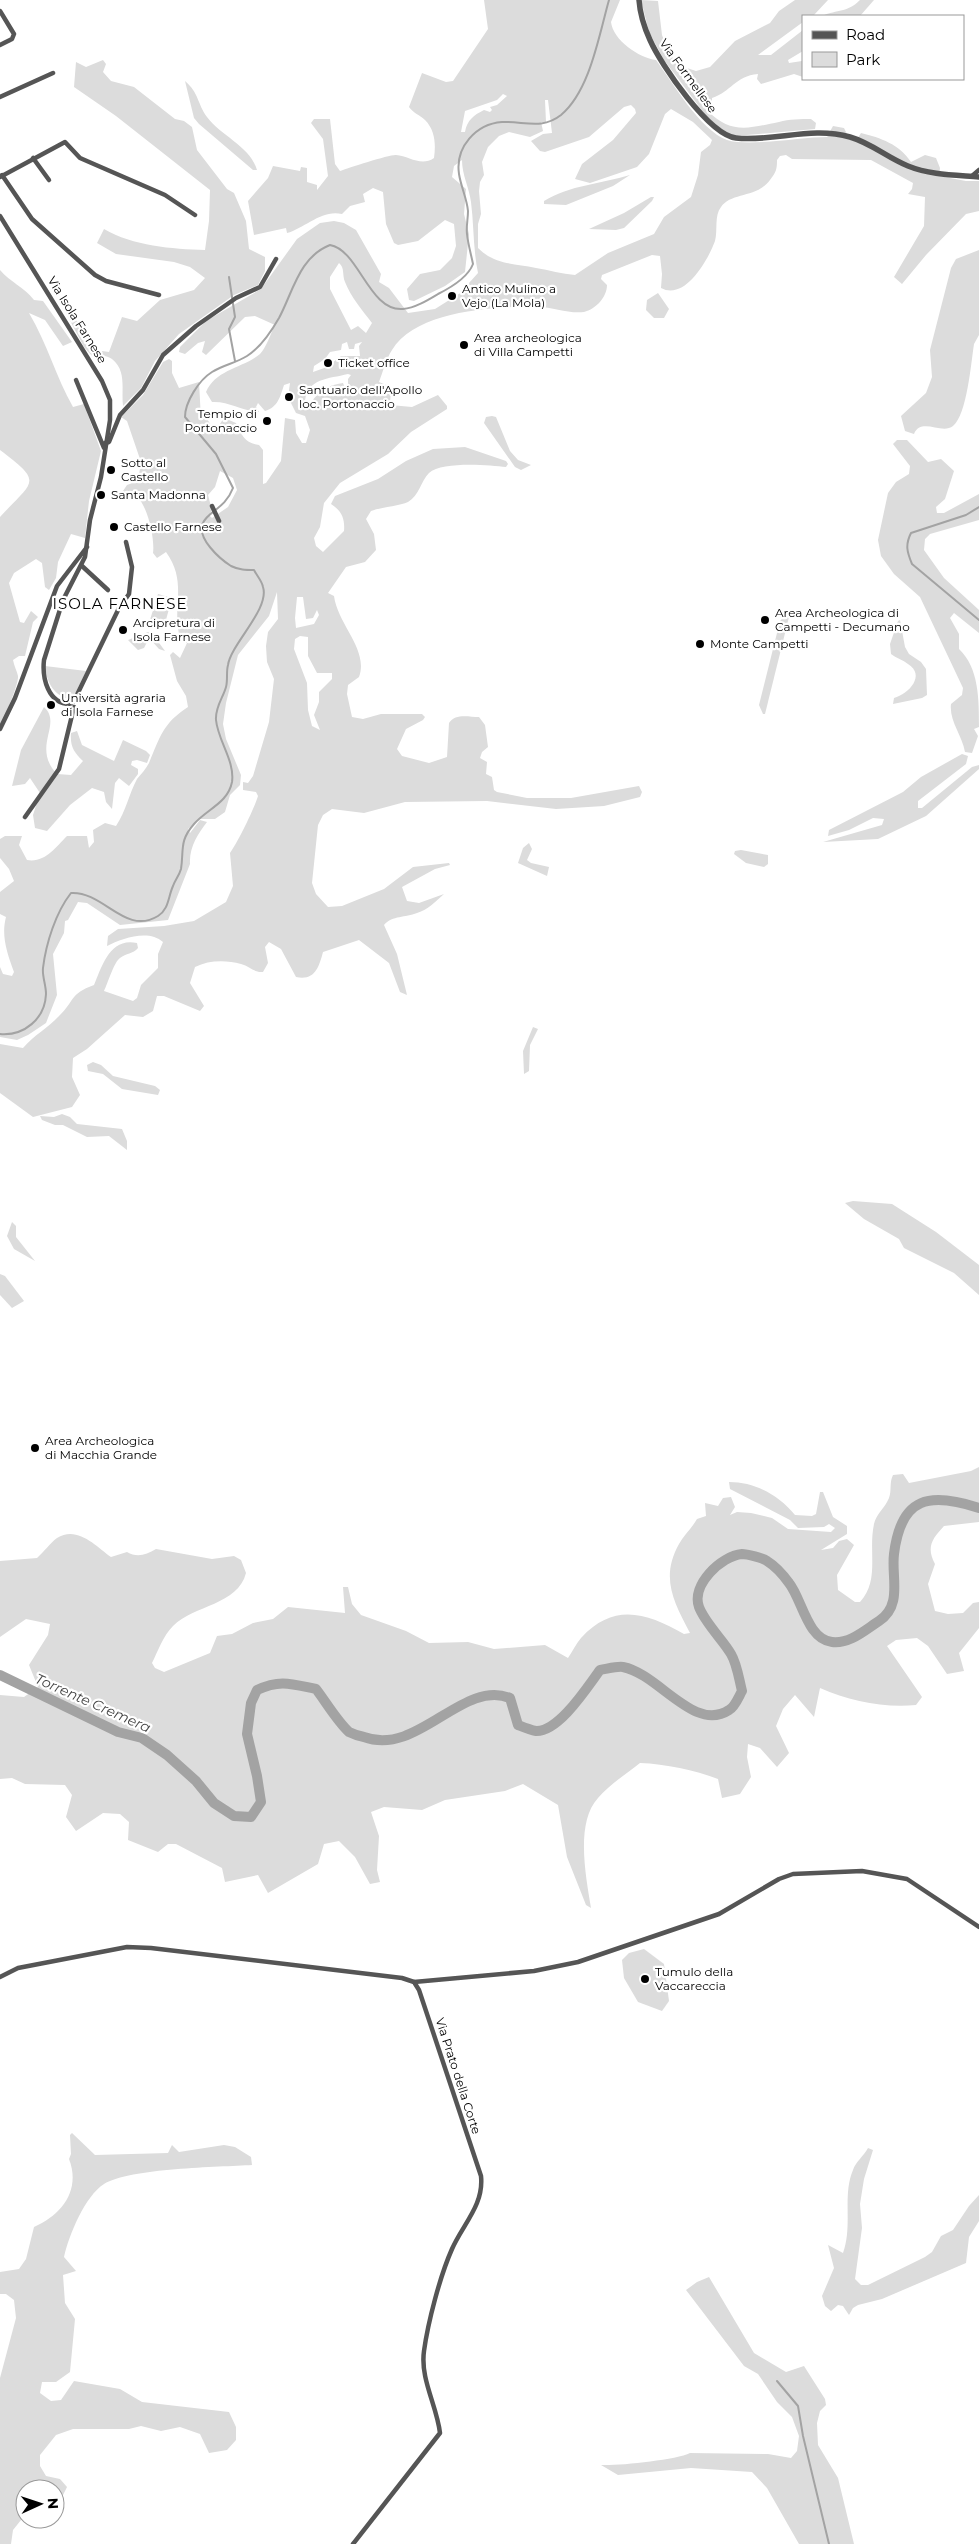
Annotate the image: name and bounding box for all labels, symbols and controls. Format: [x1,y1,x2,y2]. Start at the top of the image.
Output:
legend [802,15,964,80]
text: Road [846,25,885,44]
street label: Via Formellese [656,36,720,116]
text: Park [846,50,880,69]
street label: Via Isola Farnese [45,273,110,366]
place label: Antico Mulino a Vejo (La Mola) [462,281,556,310]
marker: Antico Mulino a Vejo (La Mola) [446,290,458,302]
place label: Area archeologica di Villa Campetti [474,330,582,359]
marker: Area archeologica di Villa Campetti [458,339,470,351]
place label: Ticket office [338,355,410,370]
marker: Ticket office [322,357,334,369]
place label: Santuario dell'Apollo loc. Portonaccio [299,382,422,411]
marker: Santuario dell'Apollo loc. Portonaccio [283,391,295,403]
place label: Tempio di Portonaccio [185,406,257,435]
marker: Tempio di Portonaccio [261,415,273,427]
place label: Sotto al Castello [121,455,168,484]
marker: Sotto al Castello [105,464,117,476]
place label: Santa Madonna [111,487,206,502]
marker: Santa Madonna [95,489,107,501]
place label: Castello Farnese [124,519,222,534]
marker: Castello Farnese [108,521,120,533]
district label: ISOLA FARNESE [53,594,187,613]
place label: Area Archeologica di Campetti - Decumano [775,605,910,634]
marker: Area Archeologica di Campetti - Decumano [759,614,771,626]
place label: Arcipretura di Isola Farnese [133,615,215,644]
marker: Arcipretura di Isola Farnese [117,624,129,636]
place label: Monte Campetti [710,636,809,651]
marker: Monte Campetti [694,638,706,650]
place label: Università agraria di Isola Farnese [61,690,166,719]
marker: Università agraria di Isola Farnese [45,699,57,711]
place label: Area Archeologica di Macchia Grande [45,1433,157,1462]
marker: Area Archeologica di Macchia Grande [29,1442,41,1454]
water label: Torrente Cremera [32,1669,154,1737]
place label: Tumulo della Vaccareccia [655,1964,733,1993]
marker: Tumulo della Vaccareccia [639,1973,651,1985]
street label: Via Prato della Corte [433,2016,484,2136]
north arrow [15,2479,65,2529]
text: N [44,2497,62,2509]

